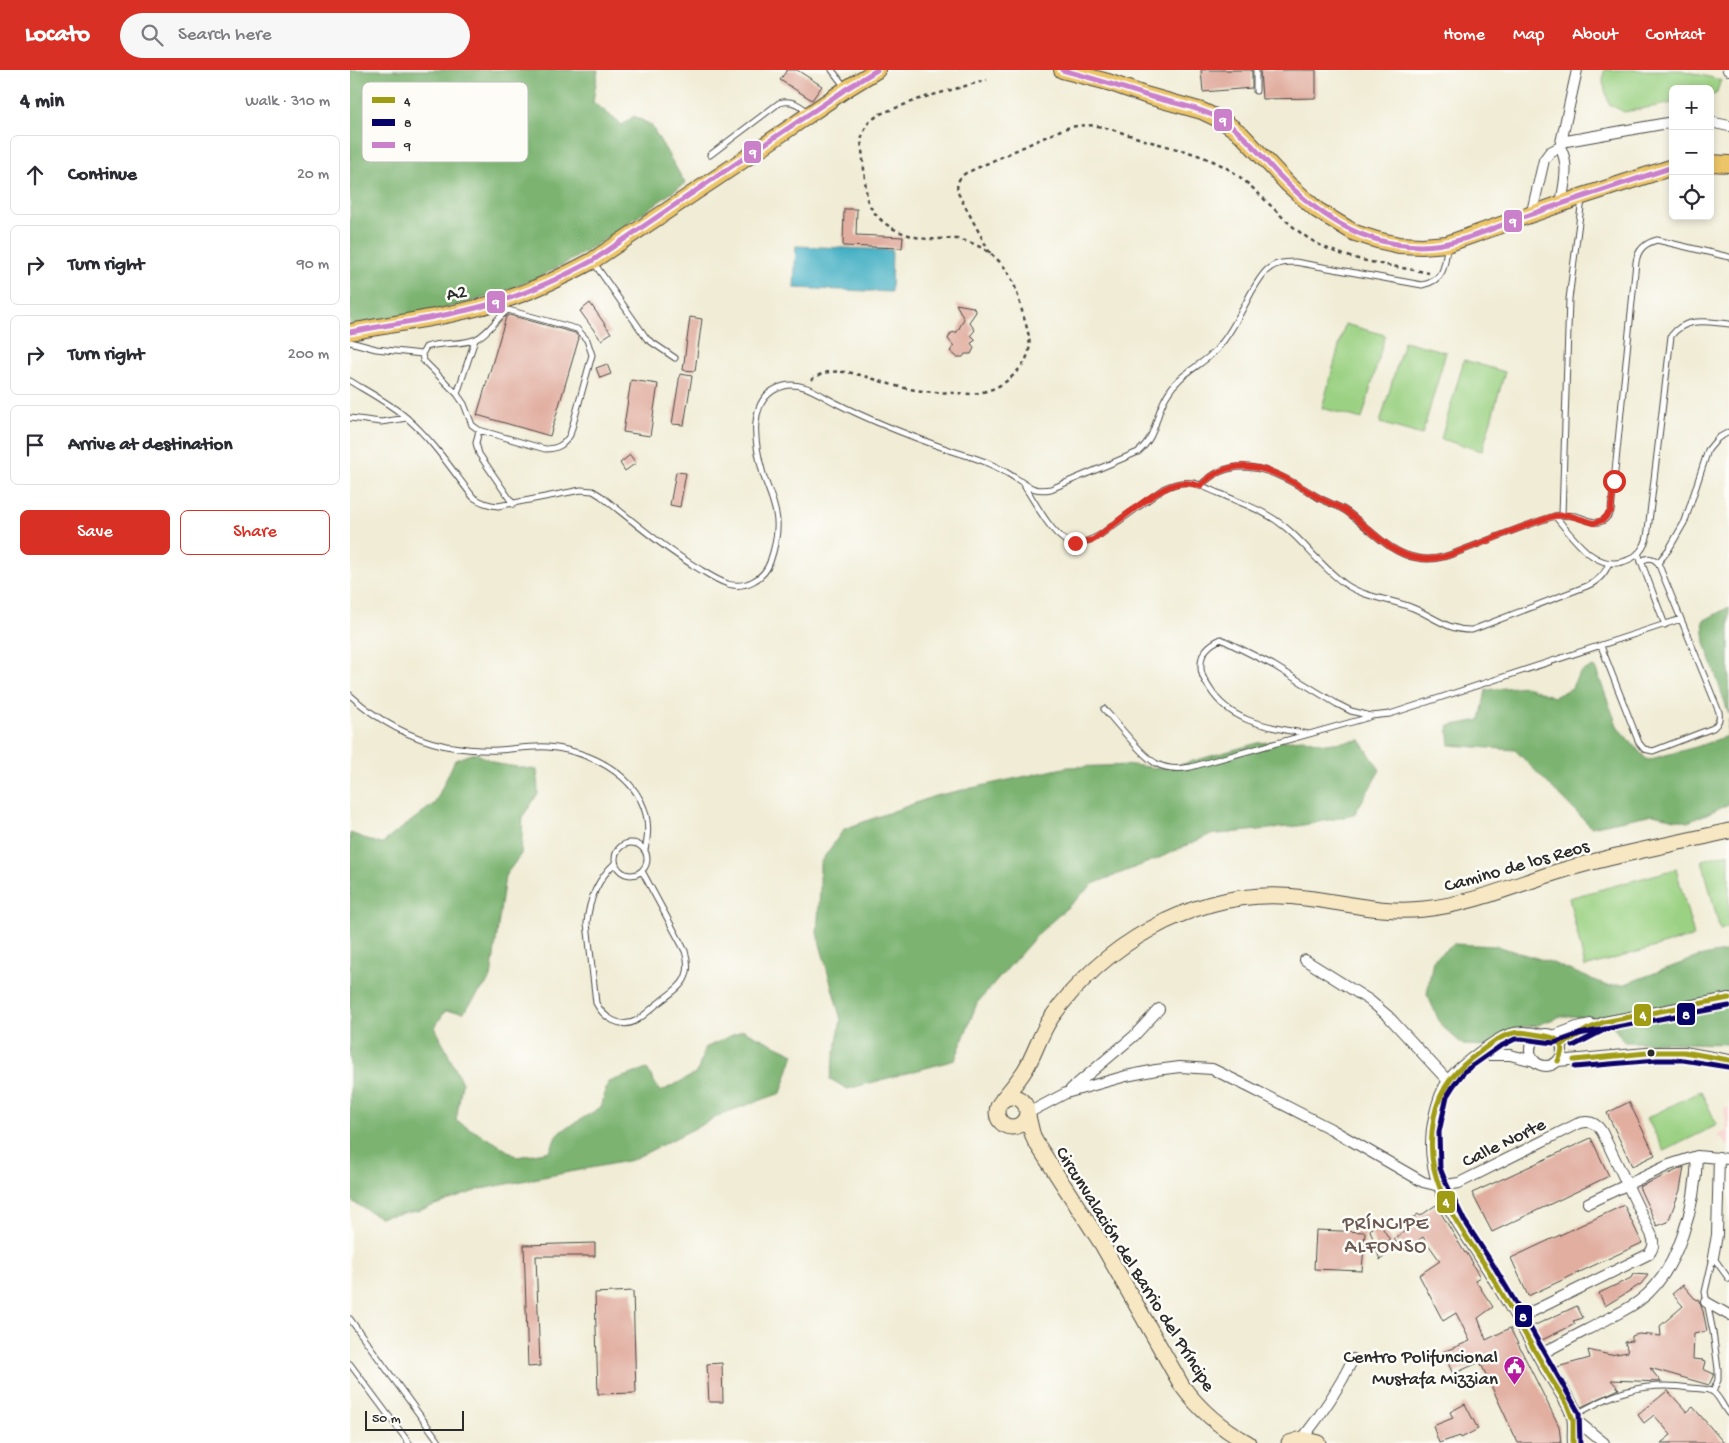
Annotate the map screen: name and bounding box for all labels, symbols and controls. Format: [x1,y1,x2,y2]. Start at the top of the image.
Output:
search box [120,13,470,58]
text: Locato [25,21,90,50]
icon: search [138,21,166,49]
text: Search here [178,24,272,47]
text: Home [1443,25,1485,46]
text: Map [1513,25,1544,46]
text: About [1572,25,1618,46]
text: Contact [1646,25,1704,46]
legend [362,82,528,162]
map controls [1669,85,1714,220]
button: + [1669,85,1714,130]
text: 4 min [20,90,64,115]
text: Walk · 310 m [245,93,330,112]
text: 4 [404,94,411,111]
line badge: 9 [1213,108,1233,132]
text: 9 [1218,114,1227,131]
text: 8 [404,116,412,133]
button: − [1669,130,1714,175]
text: 9 [403,139,411,156]
line badge: 9 [743,140,762,164]
text: 9 [748,146,757,163]
icon: ahead [21,161,49,189]
text: Continue [68,164,137,187]
text: 20 m [297,166,329,185]
button: locate [1669,175,1714,220]
line badge: 9 [1503,209,1523,233]
text: 9 [1508,215,1517,232]
icon: right [21,251,49,279]
text: Turn right [68,254,144,277]
text: 90 m [297,256,329,275]
street label: A2 [444,281,469,308]
line badge: 9 [486,290,506,314]
text: 9 [491,296,500,313]
icon: right [21,341,49,369]
text: Turn right [68,344,144,367]
text: 200 m [288,346,329,365]
icon: arrive [21,431,49,459]
text: Arrive at destination [68,434,232,457]
route start [1603,470,1626,493]
button: Save [20,510,170,555]
button: Share [180,510,330,555]
route end [1064,532,1087,555]
street label: Camino de los Reos [1442,835,1593,899]
line badge: 8 [1676,1002,1696,1026]
line badge: 4 [1633,1003,1652,1027]
text: 4 [1639,1008,1647,1025]
text: 8 [1682,1008,1690,1025]
unlabelled marker [1646,1048,1656,1058]
street label: Calle Norte [1459,1114,1550,1174]
street label: Circunvalación del Barrio del Príncipe [1049,1143,1219,1397]
line badge: 4 [1436,1190,1456,1214]
text: 4 [1442,1195,1450,1212]
district label: PRÍNCIPE ALFONSO [1342,1213,1430,1260]
line badge: 8 [1514,1304,1533,1328]
text: 8 [1519,1310,1527,1327]
place label: Centro Polifuncional Mustafa Mizzian [1343,1347,1498,1392]
public building icon: Centro Polifuncional Mustafa Mizzian [1502,1354,1526,1385]
scale bar [365,1408,464,1431]
text: 50 m [372,1411,401,1428]

